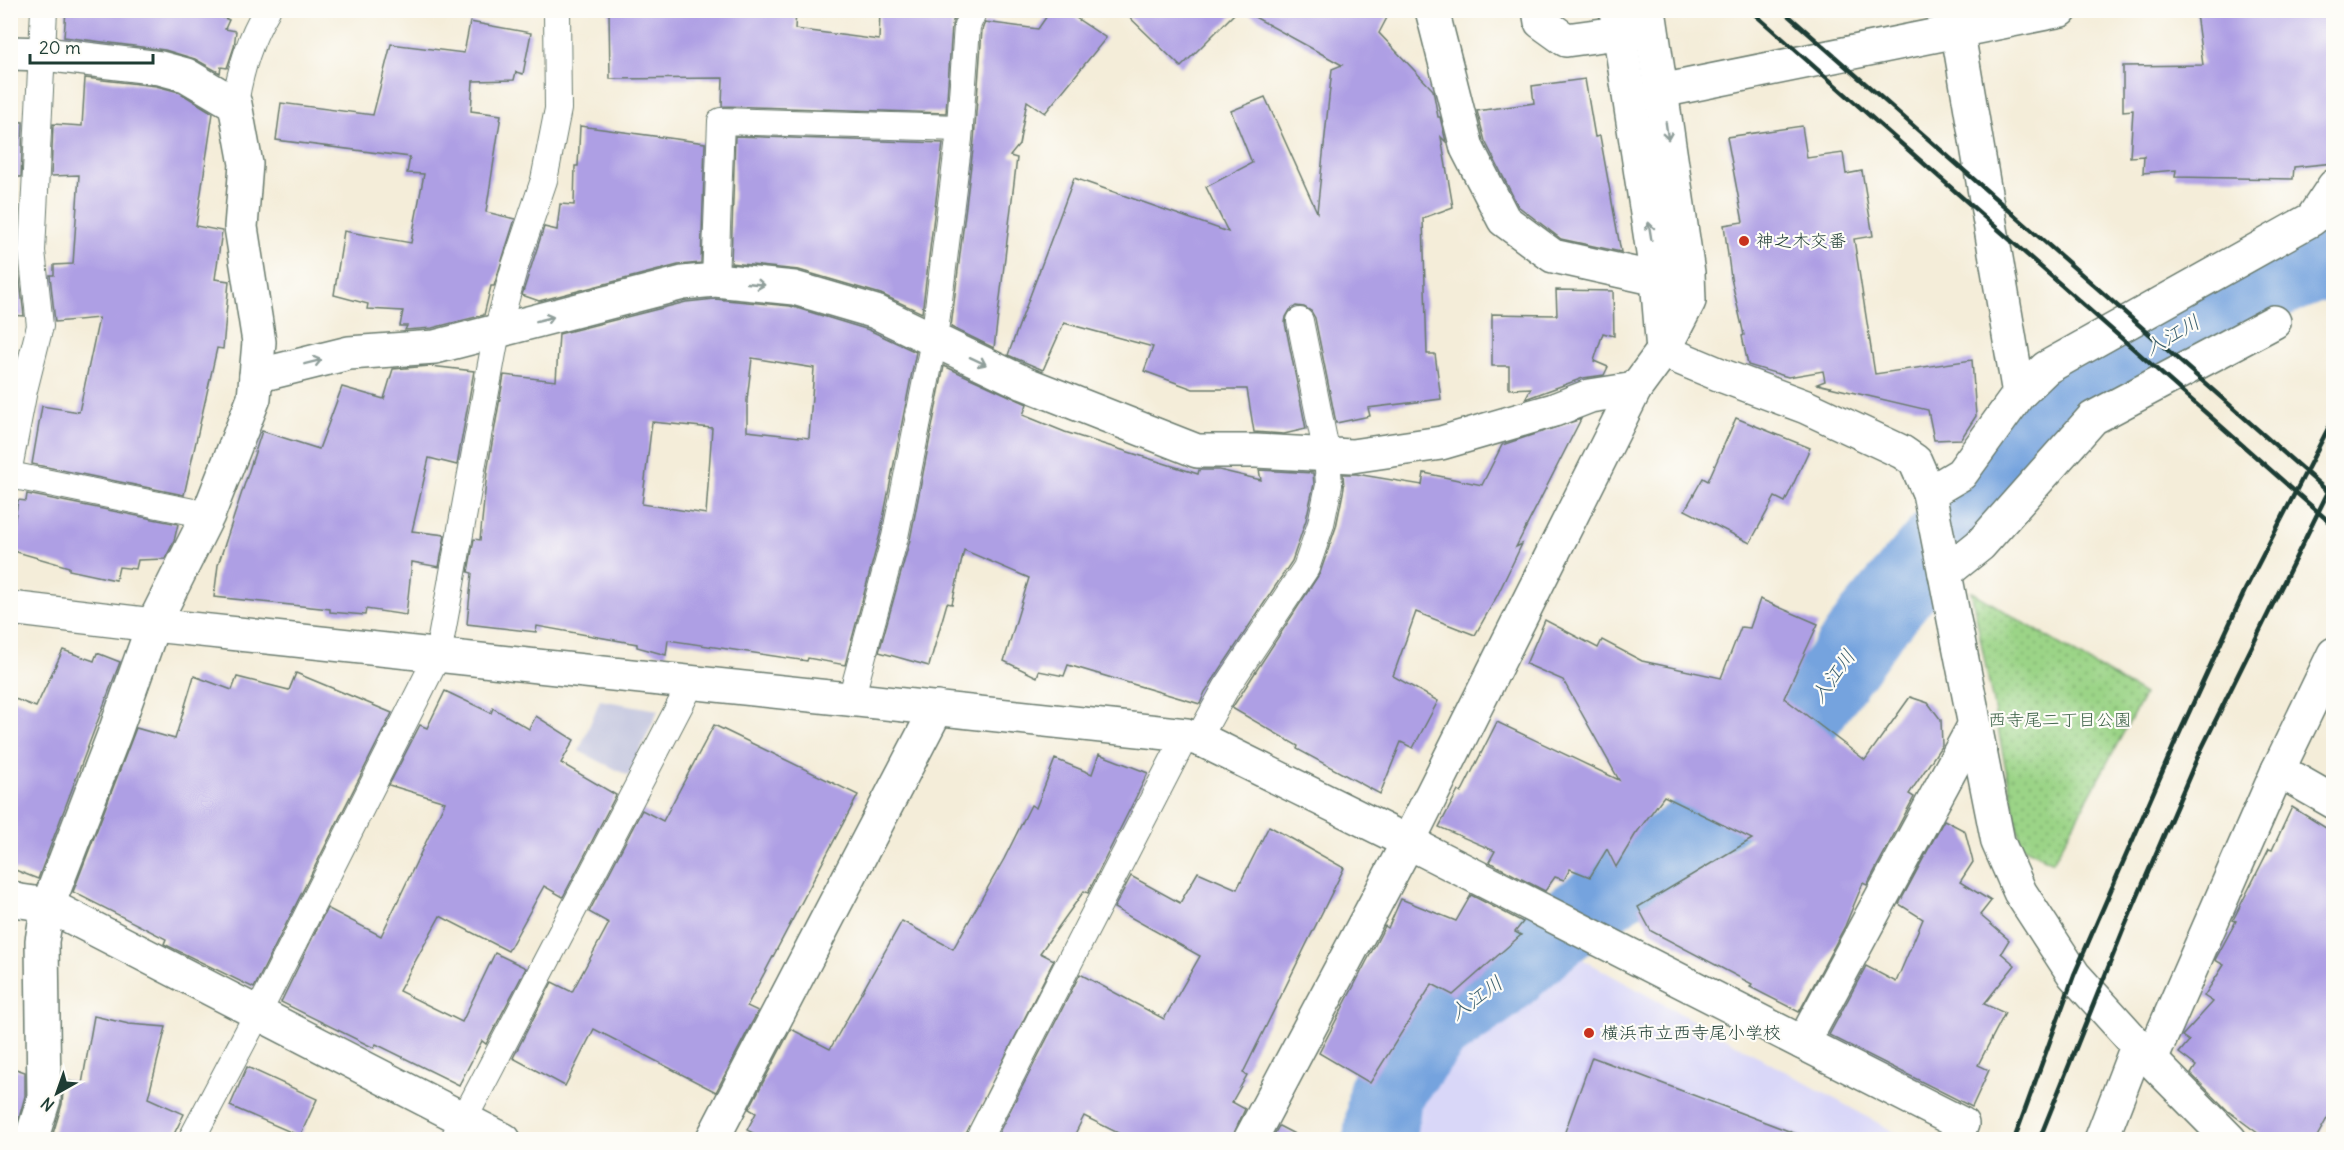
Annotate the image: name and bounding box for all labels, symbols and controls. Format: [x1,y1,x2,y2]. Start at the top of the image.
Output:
scale bar [30,27,153,65]
text: 20 m [39,36,81,59]
one-way arrow [1662,120,1673,140]
one-way arrow [1644,221,1655,241]
place label: 神之木交番 [1756,229,1846,252]
marker: 神之木交番 [1737,234,1751,248]
one-way arrow [745,279,765,290]
water label: 入江川 [2140,309,2204,360]
one-way arrow [535,312,554,324]
one-way arrow [969,355,987,367]
one-way arrow [303,356,322,368]
water label: 入江川 [1805,644,1860,707]
park label: 西寺尾二丁目公園 [1988,708,2132,731]
water label: 入江川 [1444,970,1507,1025]
place label: 横浜市立西寺尾小学校 [1601,1021,1781,1044]
marker: 横浜市立西寺尾小学校 [1582,1026,1596,1040]
north arrow [27,1063,87,1123]
text: N [37,1093,58,1116]

